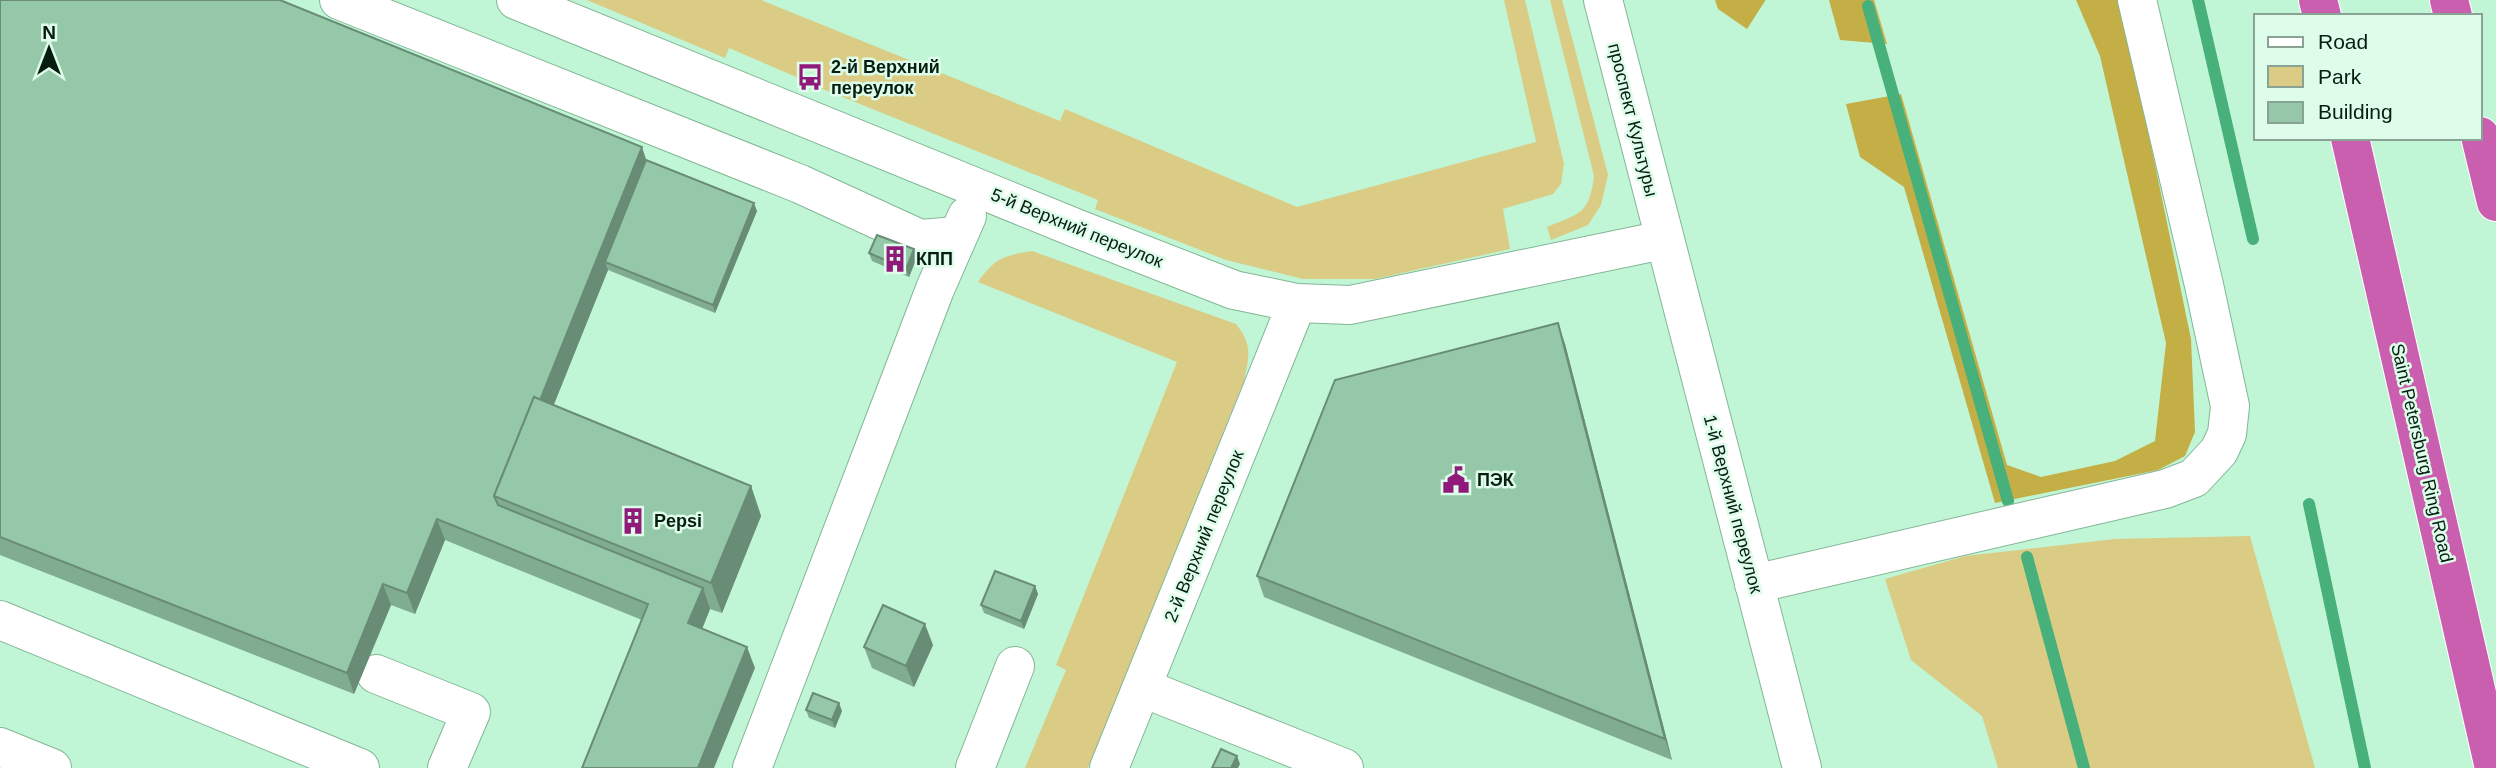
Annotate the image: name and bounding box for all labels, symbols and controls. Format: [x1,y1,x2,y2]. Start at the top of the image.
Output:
north arrow [14,14,84,84]
legend [2254,14,2482,140]
text: N [42,22,56,43]
text: Road [2318,30,2368,53]
street label: проспект Культуры [1604,41,1662,199]
place label: 2-й Верхний переулок [831,57,940,98]
bus stop icon: 2-й Верхний переулок [795,62,825,92]
text: Park [2318,65,2362,88]
text: Building [2318,100,2393,123]
street label: 5-й Верхний переулок [988,184,1166,272]
building icon: КПП [880,244,910,274]
place label: КПП [916,249,953,269]
street label: Saint Petersburg Ring Road [2387,342,2457,564]
street label: 1-й Верхний переулок [1700,413,1766,595]
street label: 2-й Верхний переулок [1160,447,1248,625]
public building icon: ПЭК [1441,465,1471,495]
place label: ПЭК [1477,470,1515,490]
building icon: Pepsi [618,506,648,536]
place label: Pepsi [654,511,702,531]

